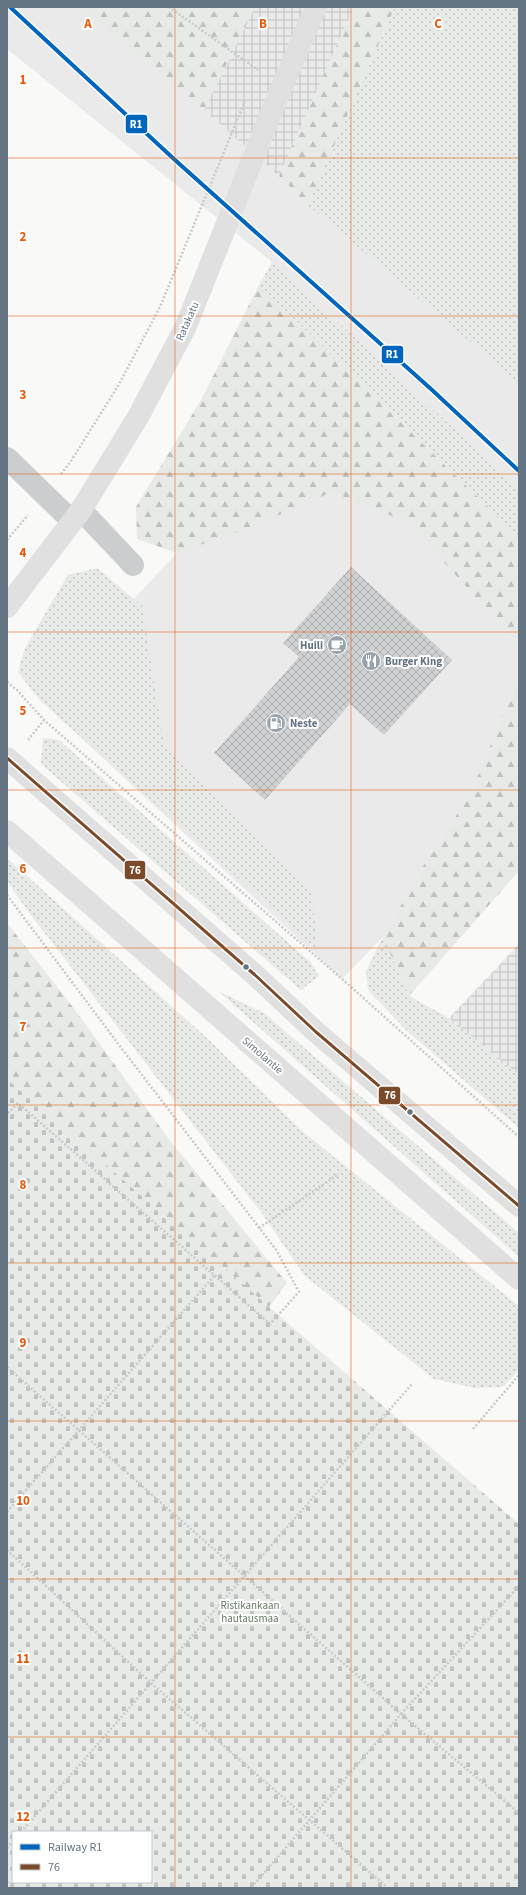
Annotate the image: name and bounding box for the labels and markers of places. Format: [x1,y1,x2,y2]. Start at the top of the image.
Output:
cafe icon: Huili [326,634,348,656]
place label: Huili [300,638,323,653]
restaurant icon: Burger King [360,650,382,672]
place label: Burger King [385,654,442,669]
fuel station icon: Neste [265,712,287,734]
place label: Neste [290,716,318,731]
unlabelled marker [241,962,251,972]
unlabelled marker [405,1107,415,1117]

